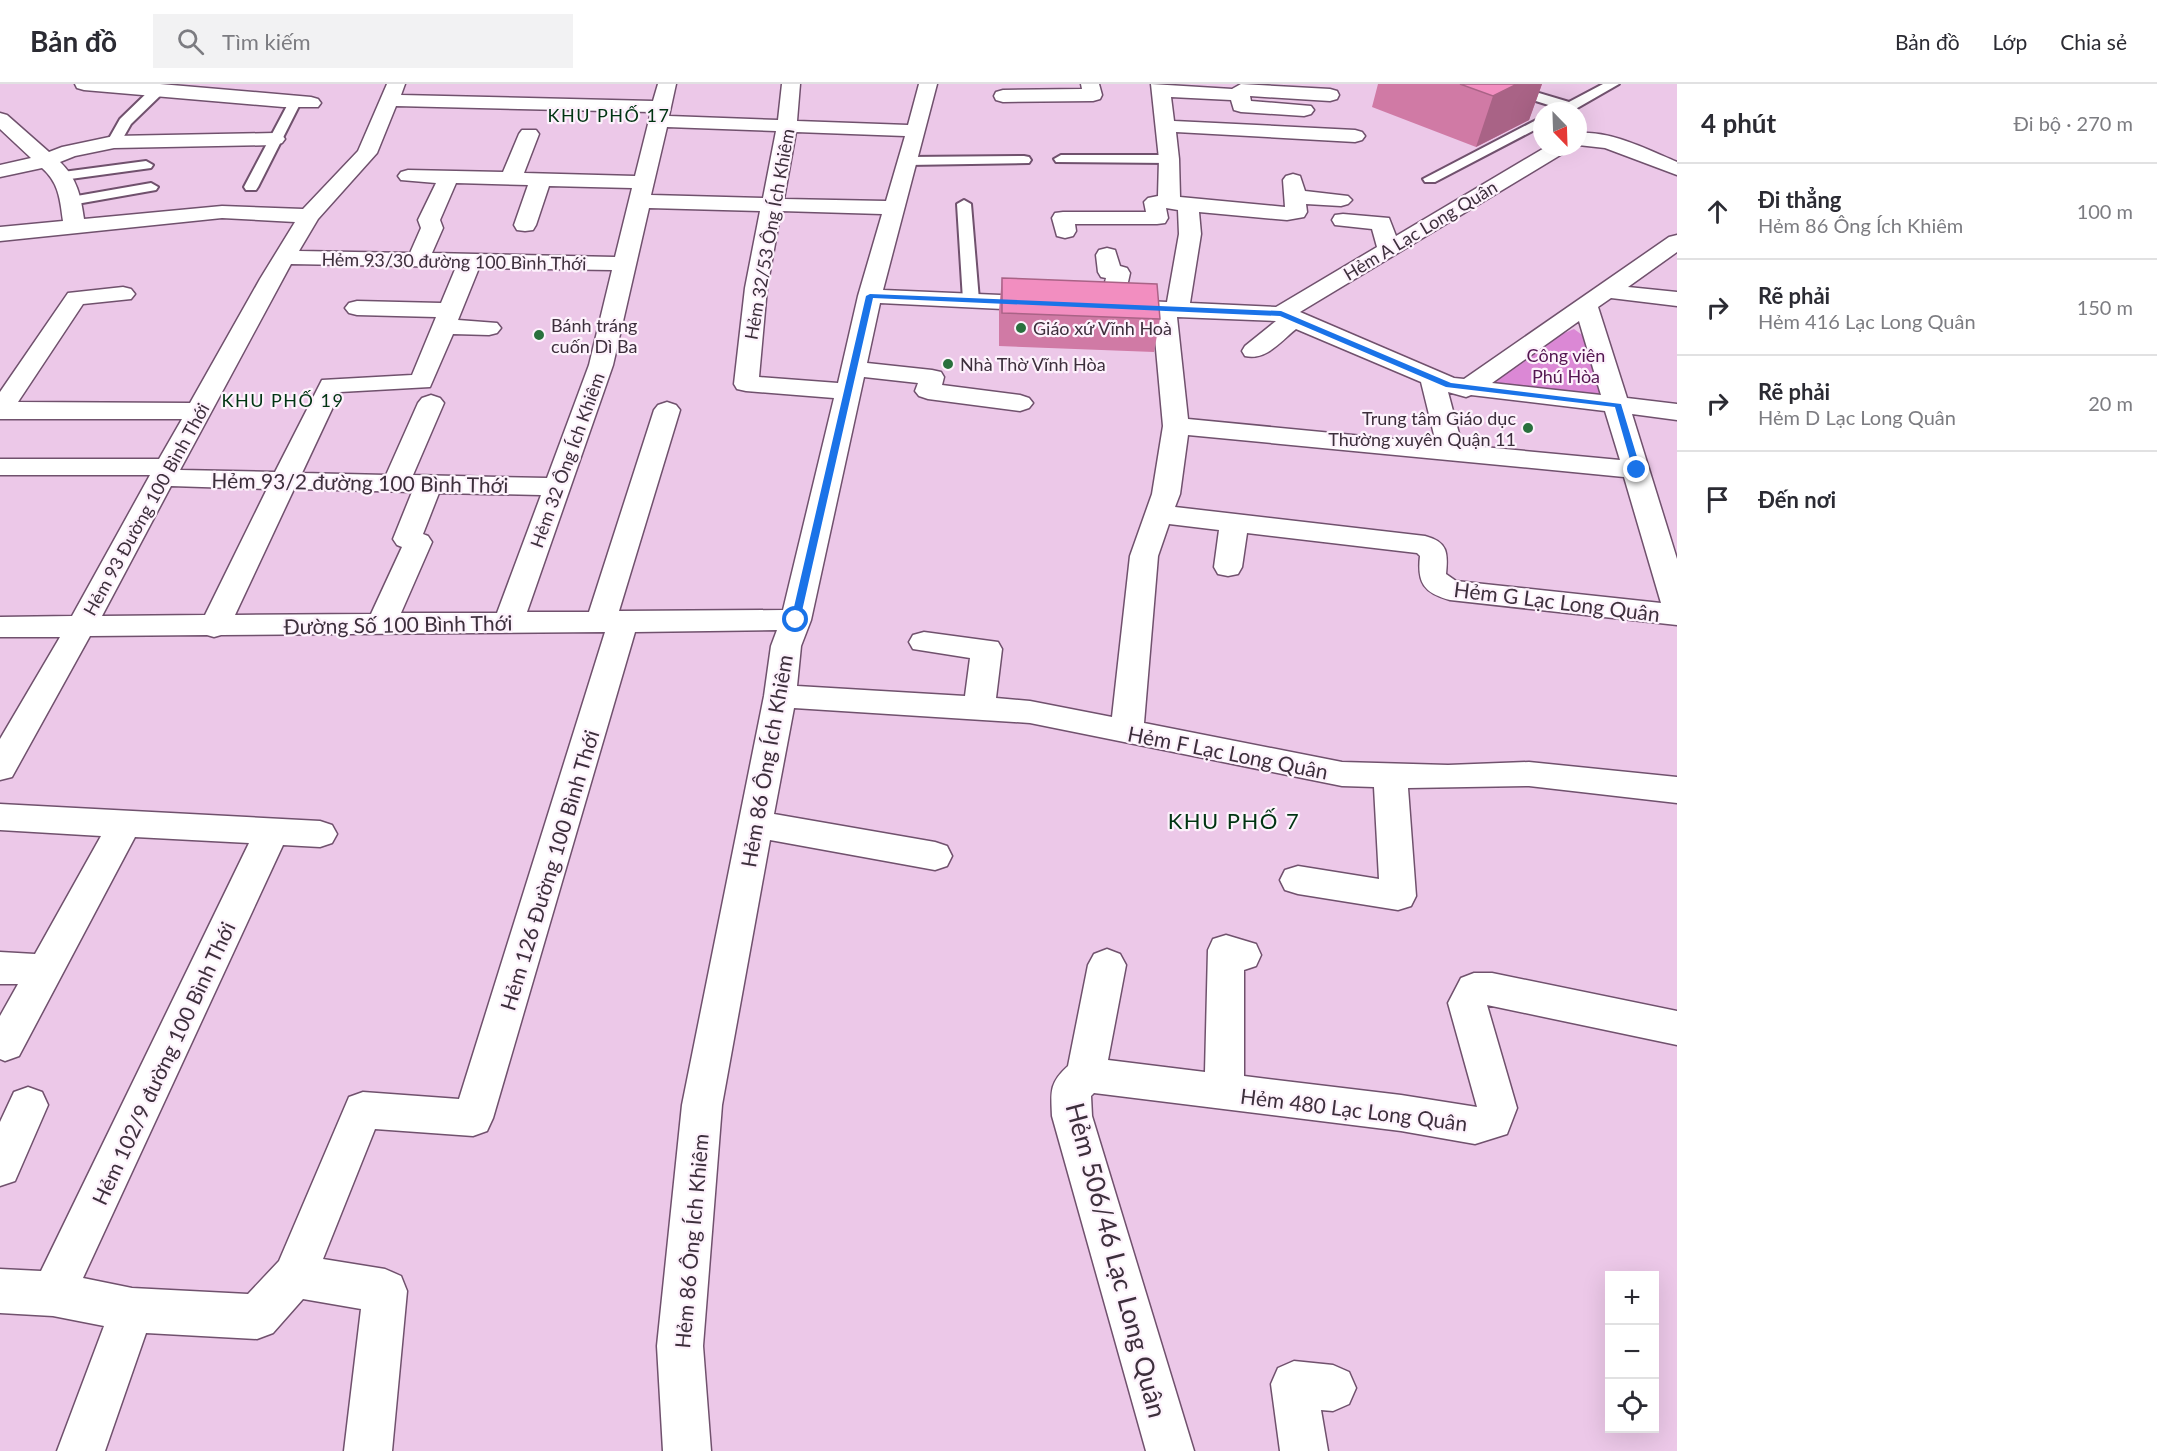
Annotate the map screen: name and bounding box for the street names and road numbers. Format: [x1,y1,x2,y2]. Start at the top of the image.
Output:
street label: Hẻm 32/53 Ông Ích Khiêm [740,127,798,341]
street label: Hẻm A Lạc Long Quân [1339,175,1501,285]
street label: Hẻm 93/30 đường 100 Bình Thới [321,248,587,274]
street label: Hẻm 32 Ông Ích Khiêm [525,369,609,551]
street label: Hẻm 93 Đường 100 Bình Thới [78,399,214,619]
street label: Hẻm 93/2 đường 100 Bình Thới [211,467,509,497]
street label: Hẻm G Lạc Long Quân [1453,576,1661,626]
street label: Đường Số 100 Bình Thới [283,610,513,638]
street label: Hẻm 86 Ông Ích Khiêm [735,653,797,869]
street label: Hẻm F Lạc Long Quân [1126,720,1330,784]
street label: Hẻm 126 Đường 100 Bình Thới [494,727,604,1013]
street label: Hẻm 102/9 đường 100 Bình Thới [86,918,240,1208]
street label: Hẻm 480 Lạc Long Quân [1239,1083,1469,1135]
street label: Hẻm 506/46 Lạc Long Quân [1060,1099,1174,1421]
street label: Hẻm 86 Ông Ích Khiêm [669,1133,713,1349]

